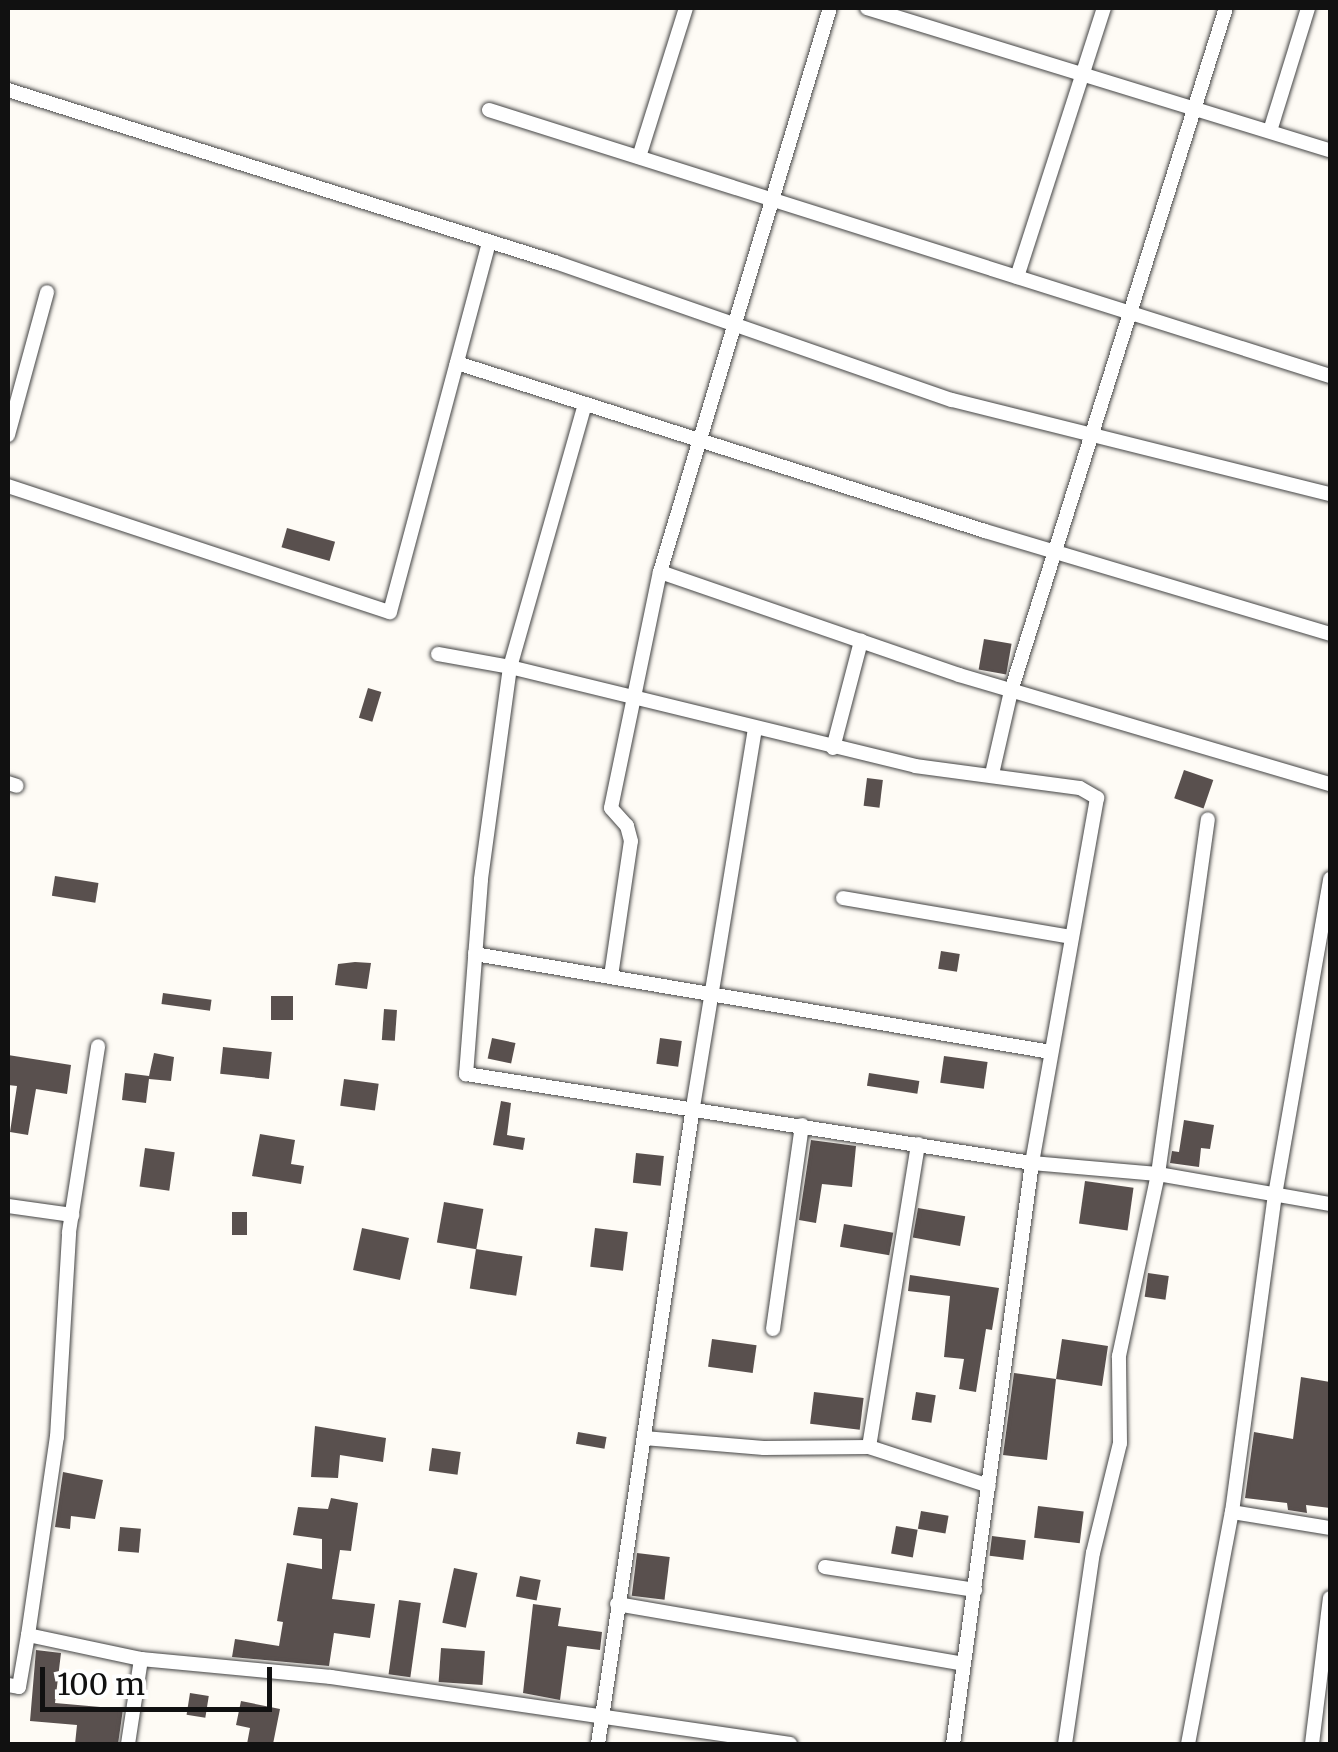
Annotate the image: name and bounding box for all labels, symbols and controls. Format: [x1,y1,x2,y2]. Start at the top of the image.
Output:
scale bar [45,1647,278,1709]
text: 100 m [57,1665,145,1703]

